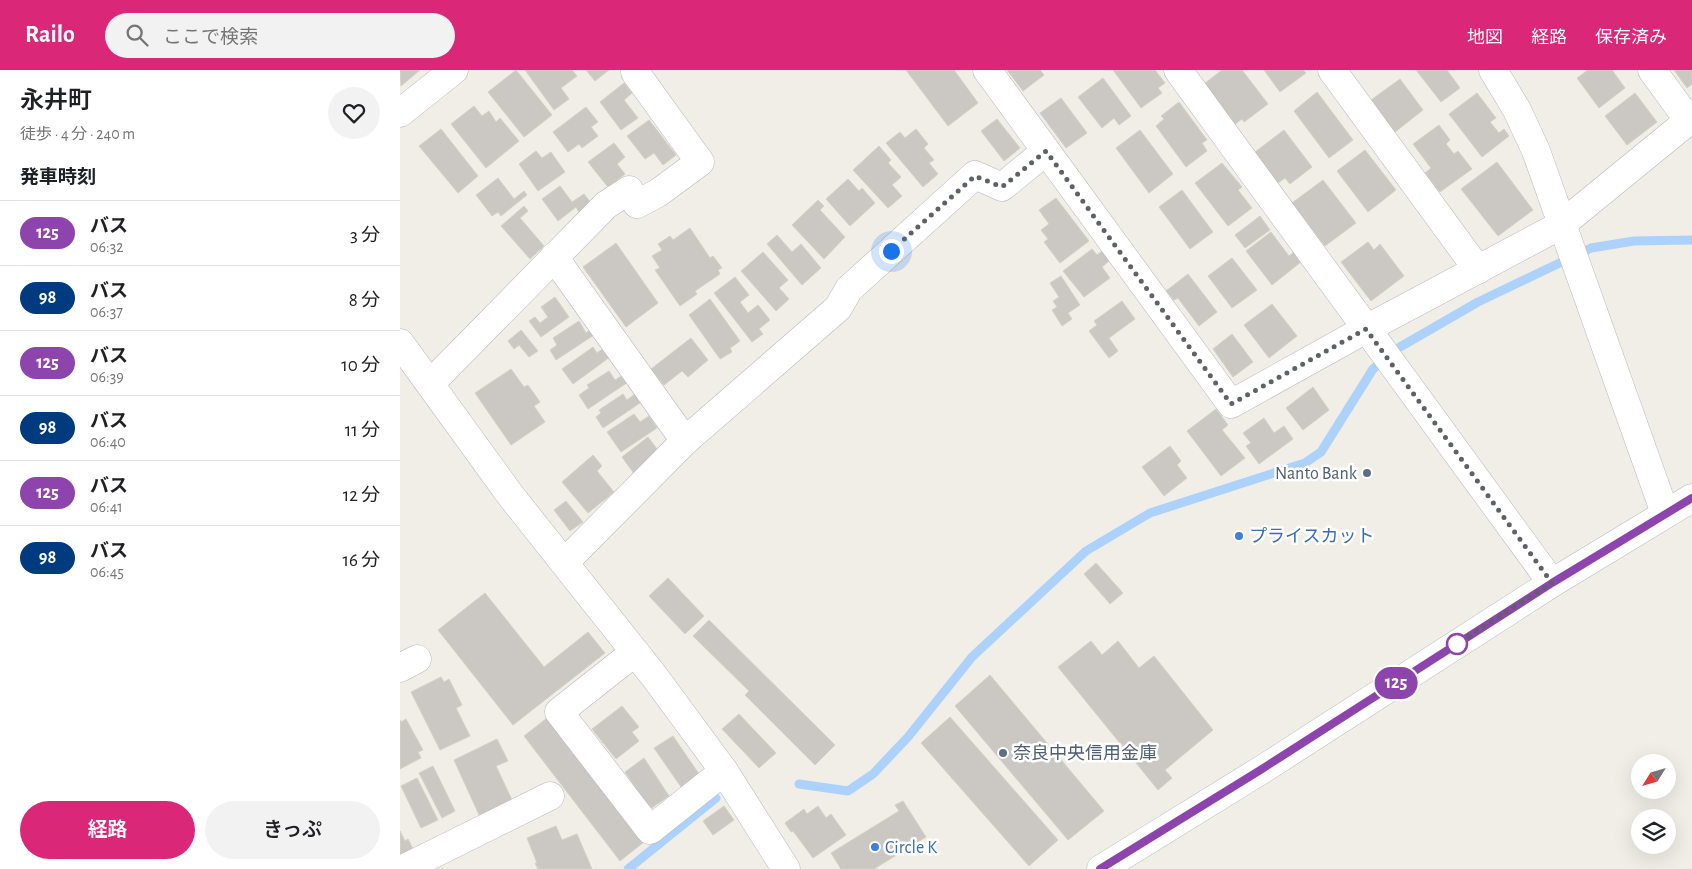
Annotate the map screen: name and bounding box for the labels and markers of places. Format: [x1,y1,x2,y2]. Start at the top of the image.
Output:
place label: Nanto Bank [1275,465,1358,483]
marker: Nanto Bank [1361,467,1373,479]
place label: プライスカット [1249,527,1374,546]
marker: プライスカット [1233,530,1245,542]
unlabelled marker [1446,633,1468,655]
place label: 奈良中央信用金庫 [1013,743,1157,763]
marker: 奈良中央信用金庫 [997,747,1009,759]
place label: Circle K [885,839,937,857]
marker: Circle K [869,841,881,853]

